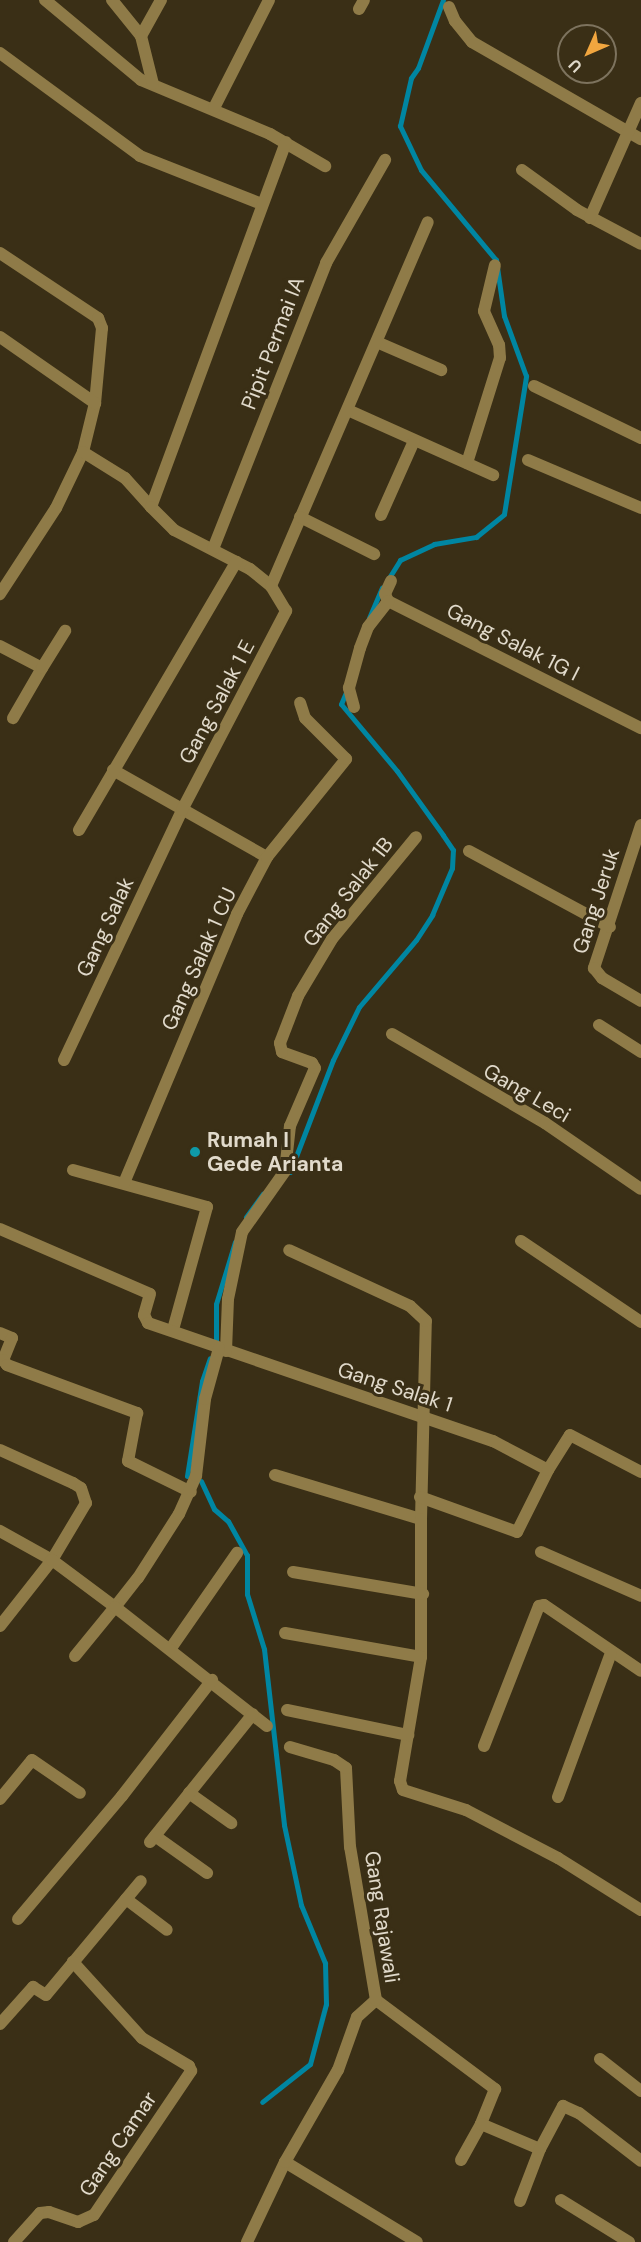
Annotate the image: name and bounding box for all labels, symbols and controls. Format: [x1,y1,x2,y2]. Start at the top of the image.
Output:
north arrow [557,24,617,84]
text: U [564,54,587,77]
street label: Pipit Permai IA [236,273,310,413]
street label: Gang Salak 1G I [442,598,584,686]
street label: Gang Salak 1 E [174,636,260,768]
street label: Gang Salak 1B [298,832,398,952]
street label: Gang Jeruk [567,845,625,957]
street label: Gang Salak [71,873,139,981]
street label: Gang Salak 1 CU [156,884,242,1034]
street label: Gang Leci [479,1058,575,1128]
place label: Rumah I Gede Arianta [207,1127,343,1177]
marker: Rumah I Gede Arianta [188,1145,202,1159]
street label: Gang Salak 1 [334,1357,456,1417]
street label: Gang Rajawali [359,1849,405,1985]
street label: Gang Camar [74,2087,162,2201]

